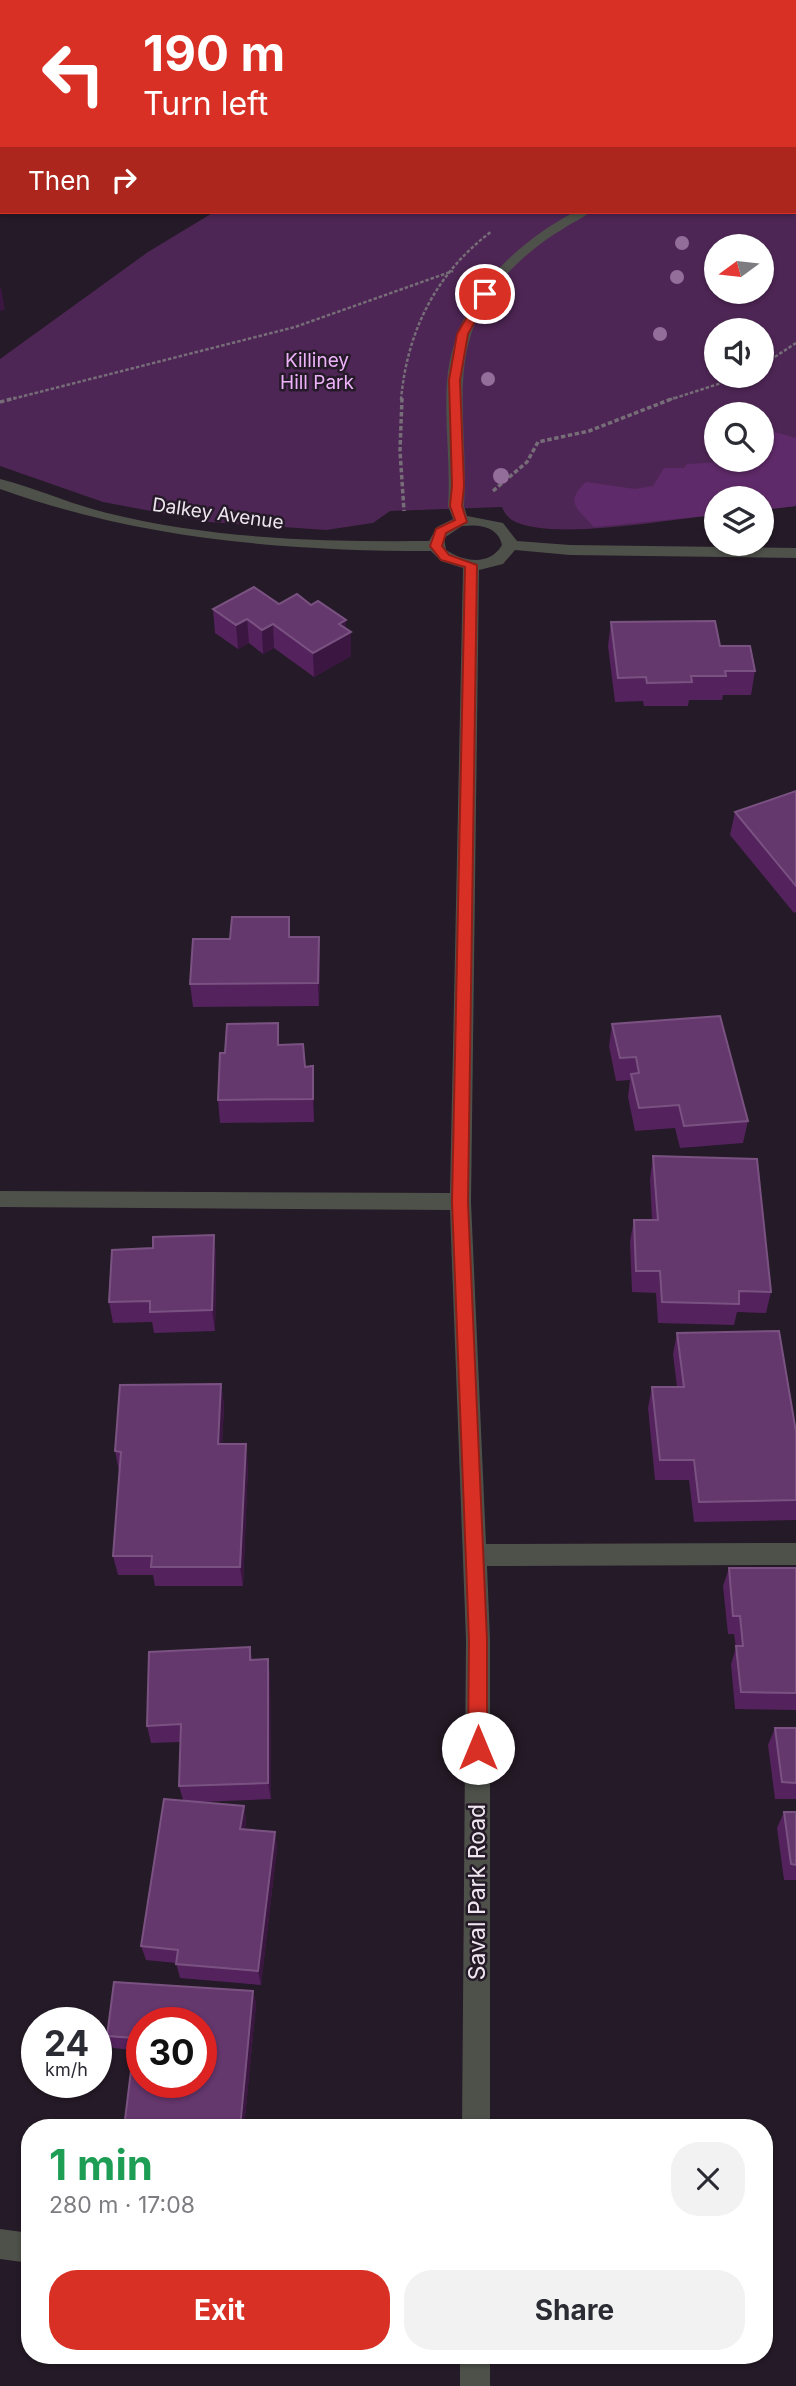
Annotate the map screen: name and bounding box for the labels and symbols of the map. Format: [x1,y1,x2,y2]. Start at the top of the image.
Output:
north arrow [704,234,774,304]
pin [455,264,515,324]
park label: Killiney Hill Park [280,349,355,394]
street label: Dalkey Avenue [151,493,285,534]
position arrow [441,1711,515,1785]
street label: Saval Park Road [463,1804,491,1980]
speed limit sign: 30 [126,2007,217,2098]

